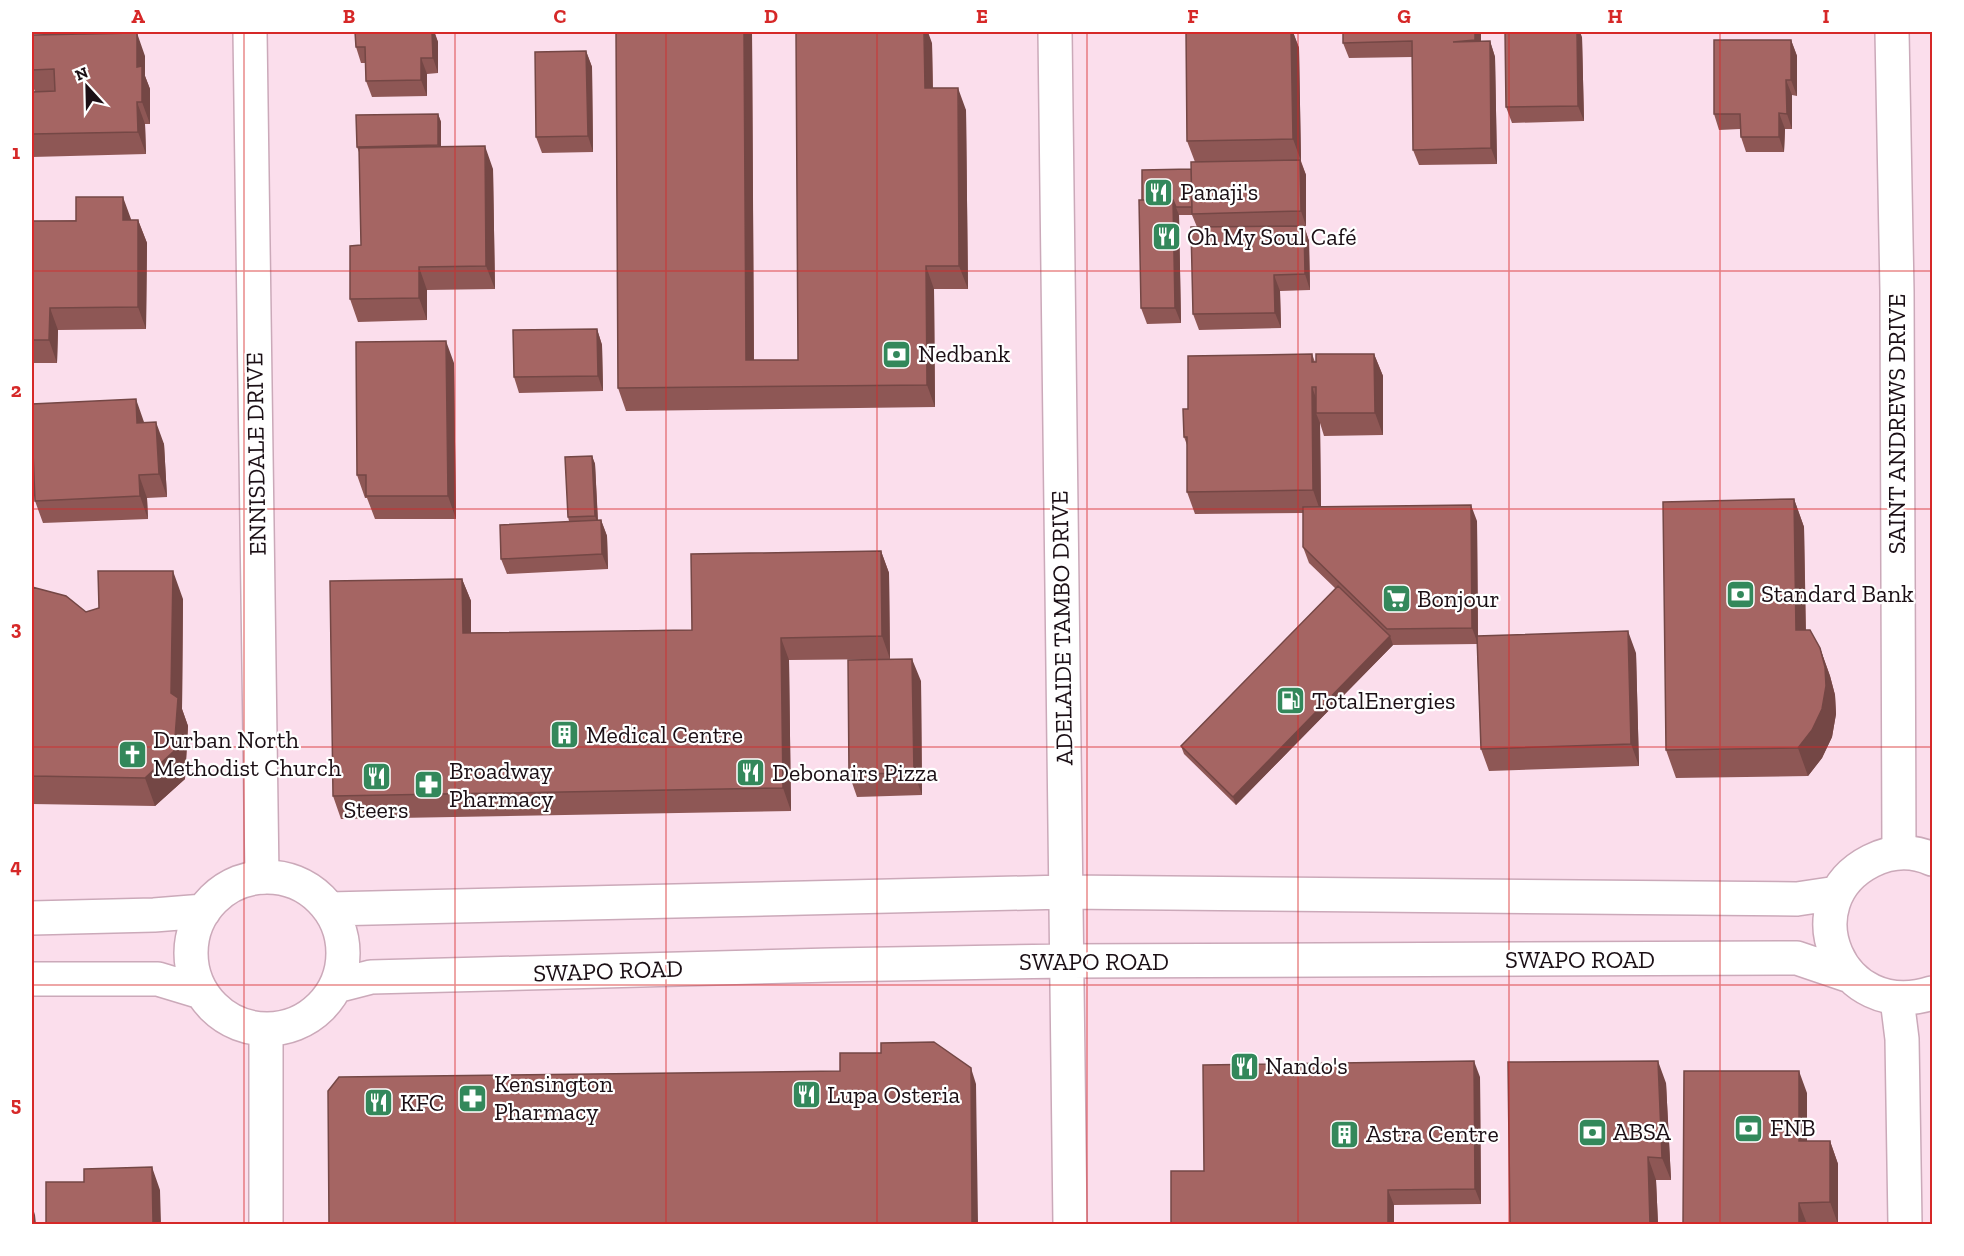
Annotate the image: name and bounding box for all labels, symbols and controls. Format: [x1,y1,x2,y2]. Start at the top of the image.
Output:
text: A [131,4,145,28]
text: B [343,4,355,28]
text: C [554,4,567,28]
text: D [764,4,778,28]
text: E [976,4,988,28]
text: F [1187,4,1199,28]
text: G [1397,4,1411,28]
text: H [1607,4,1623,28]
text: I [1822,4,1830,28]
north arrow [57,57,117,117]
text: N [72,62,91,85]
text: 1 [12,140,20,164]
restaurant icon: Panaji's [1143,176,1175,208]
place label: Panaji's [1180,177,1258,206]
restaurant icon: Oh My Soul Café [1150,221,1182,253]
place label: Oh My Soul Café [1187,222,1357,251]
street label: SAINT ANDREWS DRIVE [1882,294,1911,554]
bank icon: Nedbank [881,338,913,370]
place label: Nedbank [918,339,1011,368]
street label: ENNISDALE DRIVE [239,352,272,556]
text: 2 [11,378,22,402]
street label: ADELAIDE TAMBO DRIVE [1045,490,1078,766]
bank icon: Standard Bank [1724,578,1756,610]
place label: Standard Bank [1761,579,1914,608]
supermarket icon: Bonjour [1380,583,1412,615]
place label: Bonjour [1417,584,1499,613]
text: 3 [11,616,22,640]
fuel station icon: TotalEnergies [1275,685,1307,717]
place label: TotalEnergies [1312,686,1455,715]
building icon: Medical Centre [549,719,581,751]
place label: Medical Centre [586,720,743,749]
place label: Durban North Methodist Church [153,725,342,782]
church icon: Durban North Methodist Church [116,738,148,770]
place label: Broadway Pharmacy [449,756,554,813]
restaurant icon: Debonairs Pizza [735,757,767,789]
place label: Debonairs Pizza [772,758,938,787]
restaurant icon: Steers [360,761,392,793]
pharmacy icon: Broadway Pharmacy [412,769,444,801]
place label: Steers [344,795,408,824]
text: 4 [10,854,22,878]
street label: SWAPO ROAD [1505,945,1655,974]
street label: SWAPO ROAD [1019,947,1169,976]
street label: SWAPO ROAD [533,953,683,988]
restaurant icon: Nando's [1228,1050,1260,1082]
place label: Nando's [1265,1051,1348,1080]
place label: Kensington Pharmacy [494,1069,613,1126]
restaurant icon: Lupa Osteria [790,1079,822,1111]
place label: Lupa Osteria [827,1080,961,1109]
pharmacy icon: Kensington Pharmacy [457,1082,489,1114]
restaurant icon: KFC [363,1087,395,1119]
place label: KFC [400,1088,444,1117]
text: 5 [11,1092,21,1116]
bank icon: FNB [1733,1112,1765,1144]
place label: FNB [1770,1113,1816,1142]
bank icon: ABSA [1576,1116,1608,1148]
place label: ABSA [1613,1117,1671,1146]
building icon: Astra Centre [1329,1118,1361,1150]
place label: Astra Centre [1366,1119,1499,1148]

